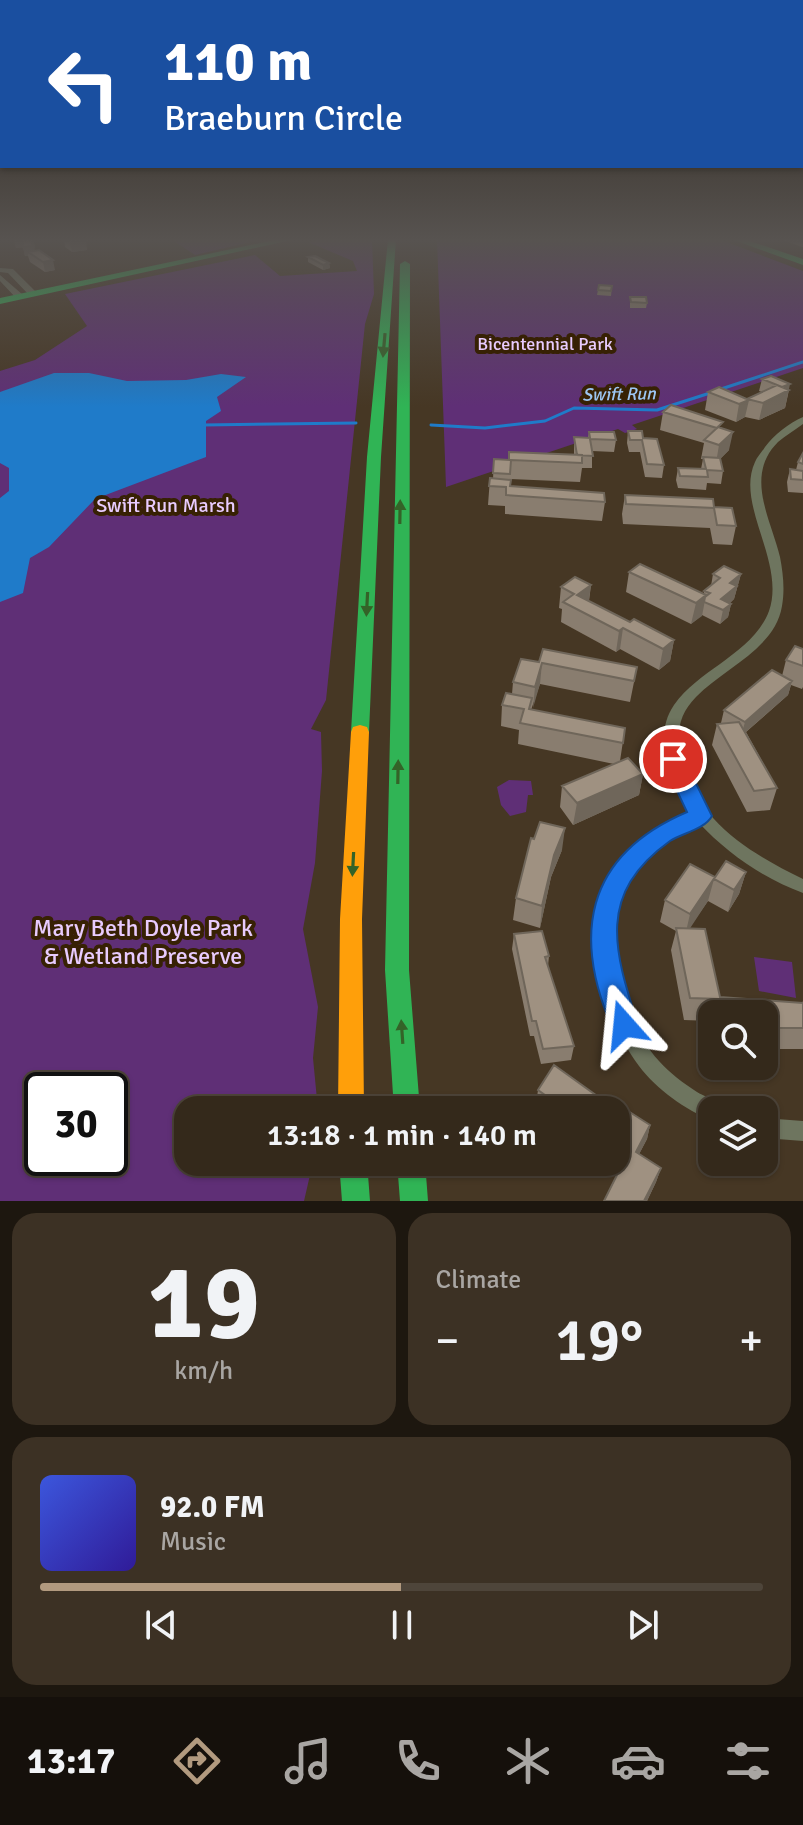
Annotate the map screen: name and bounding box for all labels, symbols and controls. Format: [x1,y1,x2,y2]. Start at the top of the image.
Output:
text: 110 m [164,27,312,96]
icon: left [32,32,136,136]
text: Braeburn Circle [164,96,403,141]
one-way arrow [377,333,390,358]
park label: Bicentennial Park [477,333,613,355]
water label: Swift Run [582,382,657,406]
park label: Swift Run Marsh [96,493,236,518]
one-way arrow [394,499,407,524]
one-way arrow [360,592,373,617]
pin [639,725,707,793]
icon: arrive [651,737,695,781]
one-way arrow [391,759,404,784]
one-way arrow [347,852,360,877]
park label: Mary Beth Doyle Park & Wetland Preserve [33,913,253,971]
position arrow [582,983,666,1067]
map controls [698,1000,778,1176]
button: search [698,1000,778,1080]
one-way arrow [395,1019,408,1044]
speed limit sign: 30 [24,1072,128,1176]
button: layers [698,1096,778,1176]
text: 13:18 · 1 min · 140 m [267,1117,537,1154]
text: 19 [148,1239,260,1367]
text: Climate [436,1264,521,1296]
text: 19° [555,1304,643,1378]
text: − [436,1314,459,1368]
text: + [739,1314,763,1368]
text: km/h [174,1355,233,1387]
text: 92.0 FM [160,1489,265,1526]
text: Music [160,1526,226,1558]
icon: previous [139,1603,183,1647]
icon: pause [380,1603,424,1647]
icon: next [621,1603,665,1647]
icon: directions [169,1733,225,1789]
icon: music [280,1733,336,1789]
icon: phone [390,1733,446,1789]
icon: climate [500,1733,556,1789]
icon: car [610,1733,666,1789]
icon: filters [720,1733,776,1789]
text: 13:17 [27,1739,115,1784]

